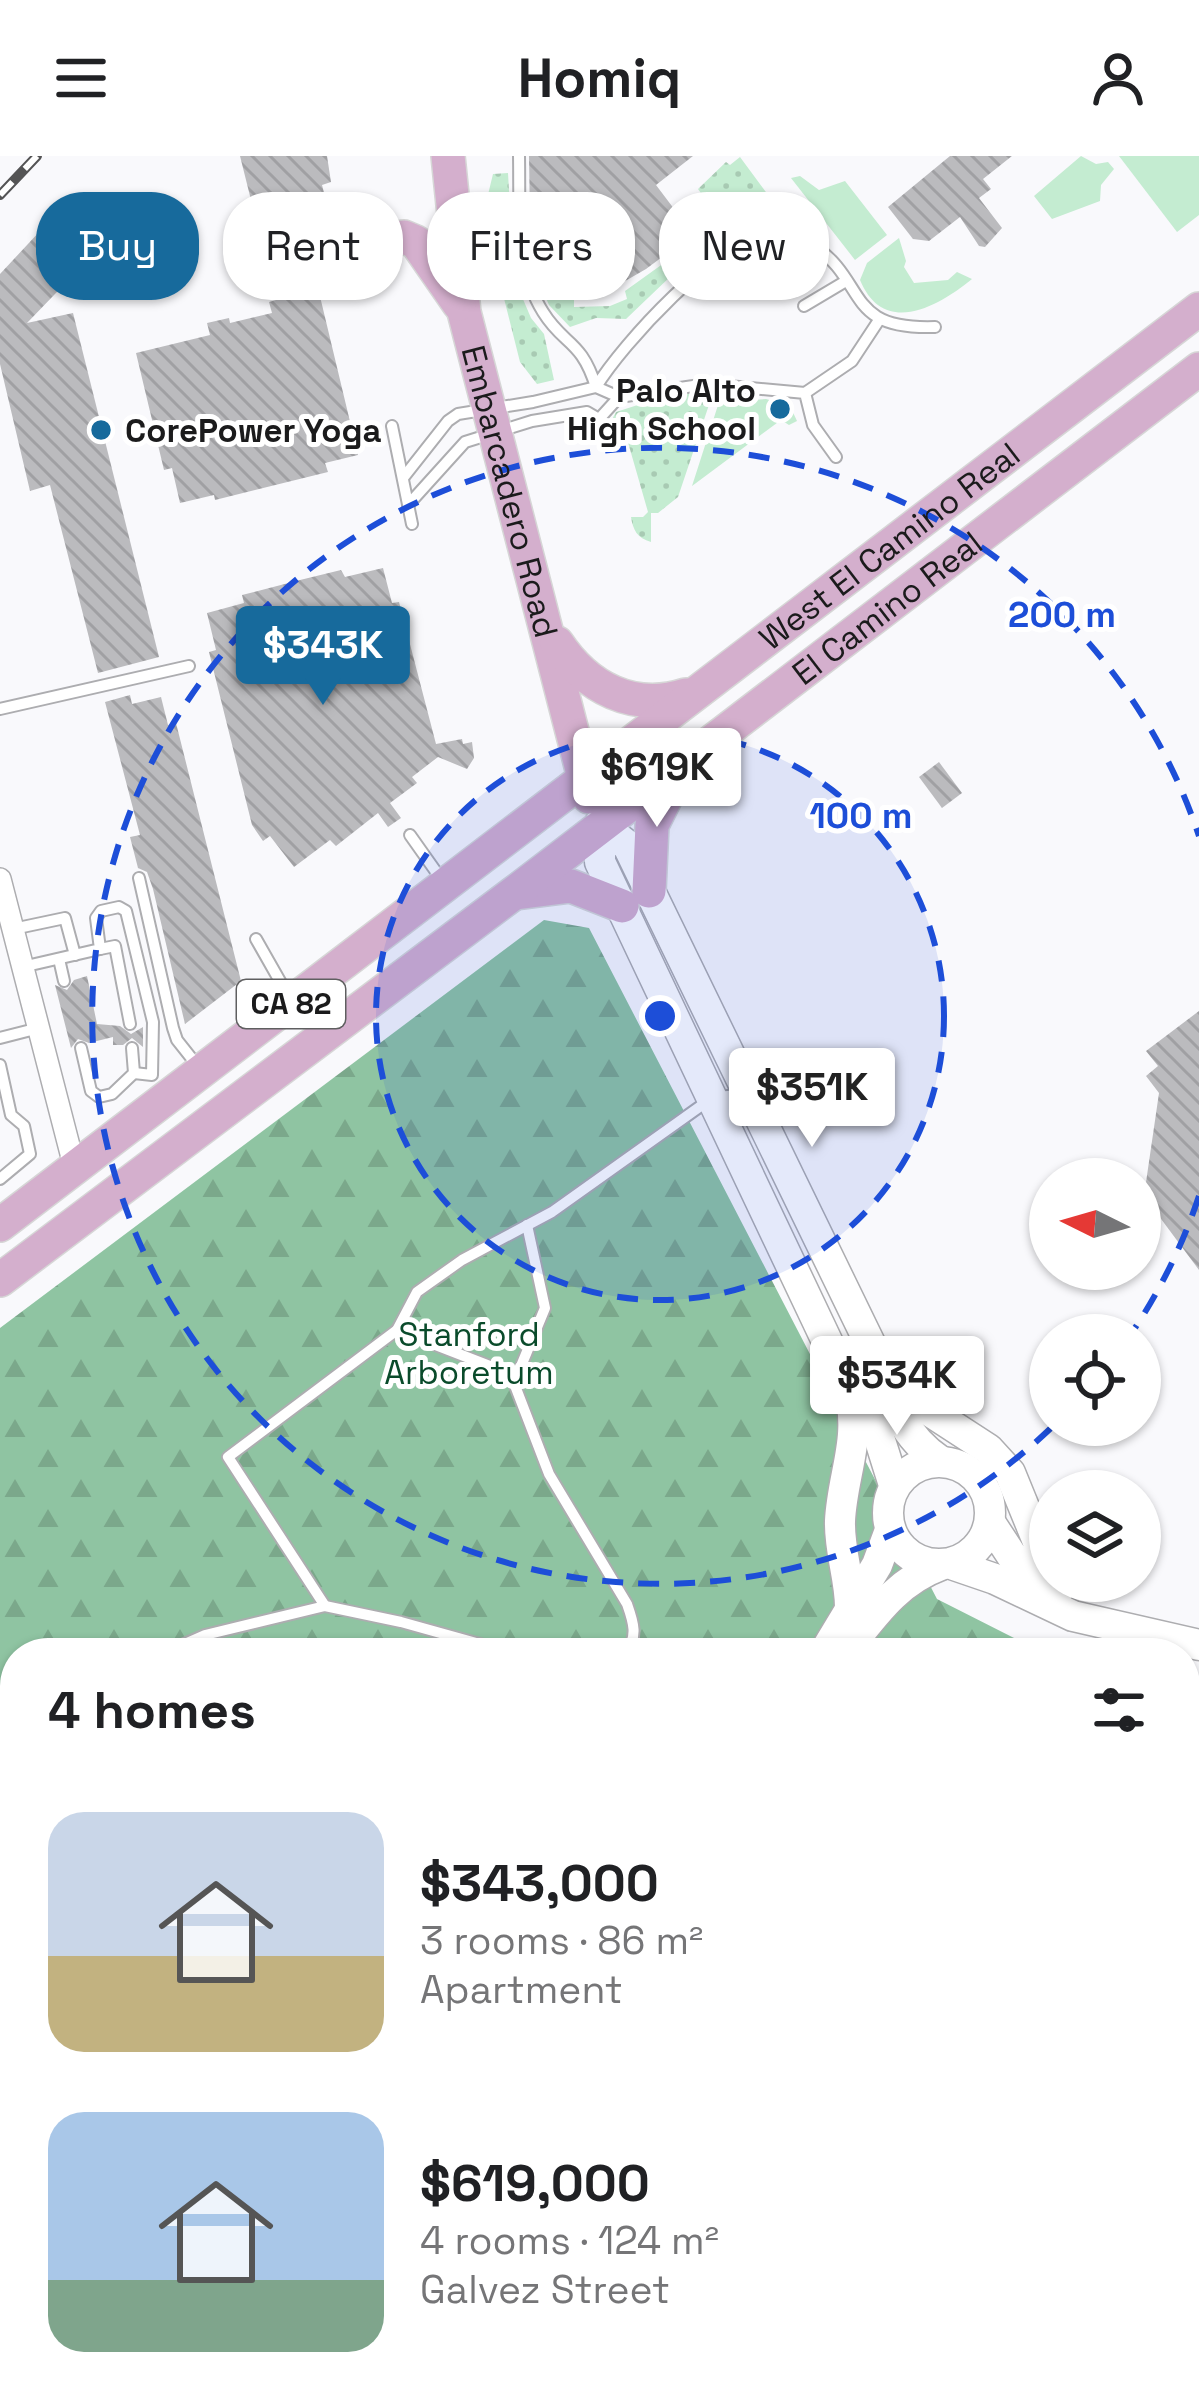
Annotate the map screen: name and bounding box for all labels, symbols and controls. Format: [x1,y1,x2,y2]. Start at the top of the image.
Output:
text: Homiq [518,44,681,113]
icon: menu [48,45,114,111]
icon: person [1085,45,1151,111]
chip: Buy [36,192,199,300]
chip: Rent [223,192,403,300]
chip: Filters [427,192,635,300]
chip: New [659,192,829,300]
street label: Embarcadero Road [451,341,567,642]
place label: Palo Alto High School [567,370,756,450]
marker: Palo Alto High School [767,396,793,422]
place label: CorePower Yoga [125,410,382,452]
marker: CorePower Yoga [88,417,114,443]
street label: West El Camino Real [752,434,1028,656]
street label: El Camino Real [784,523,990,693]
text: 200 m [1008,592,1116,638]
pin: $343K [239,606,407,708]
text: $343K [263,620,383,669]
pin: $619K [573,728,741,830]
text: $619K [600,742,714,791]
text: 100 m [810,793,912,839]
road number: CA 82 [237,980,345,1028]
centre of rings [639,995,681,1037]
pin: $351K [728,1048,896,1150]
text: $351K [756,1062,868,1111]
north arrow [1029,1158,1161,1290]
map controls [1029,1158,1161,1602]
park label: Stanford Arboretum [384,1314,554,1394]
button: locate [1029,1314,1161,1446]
pin: $534K [813,1336,981,1438]
text: $534K [837,1350,957,1399]
button: layers [1029,1470,1161,1602]
icon: filters [1086,1677,1152,1743]
text: 4 homes [48,1678,256,1743]
text: $343,000 [420,1851,659,1916]
icon: home [144,1860,288,2004]
text: 3 rooms · 86 m² [420,1916,703,1965]
text: Apartment [420,1965,623,2014]
text: $619,000 [420,2151,650,2216]
icon: home [144,2160,288,2304]
text: 4 rooms · 124 m² [420,2216,719,2265]
text: Galvez Street [420,2265,670,2314]

